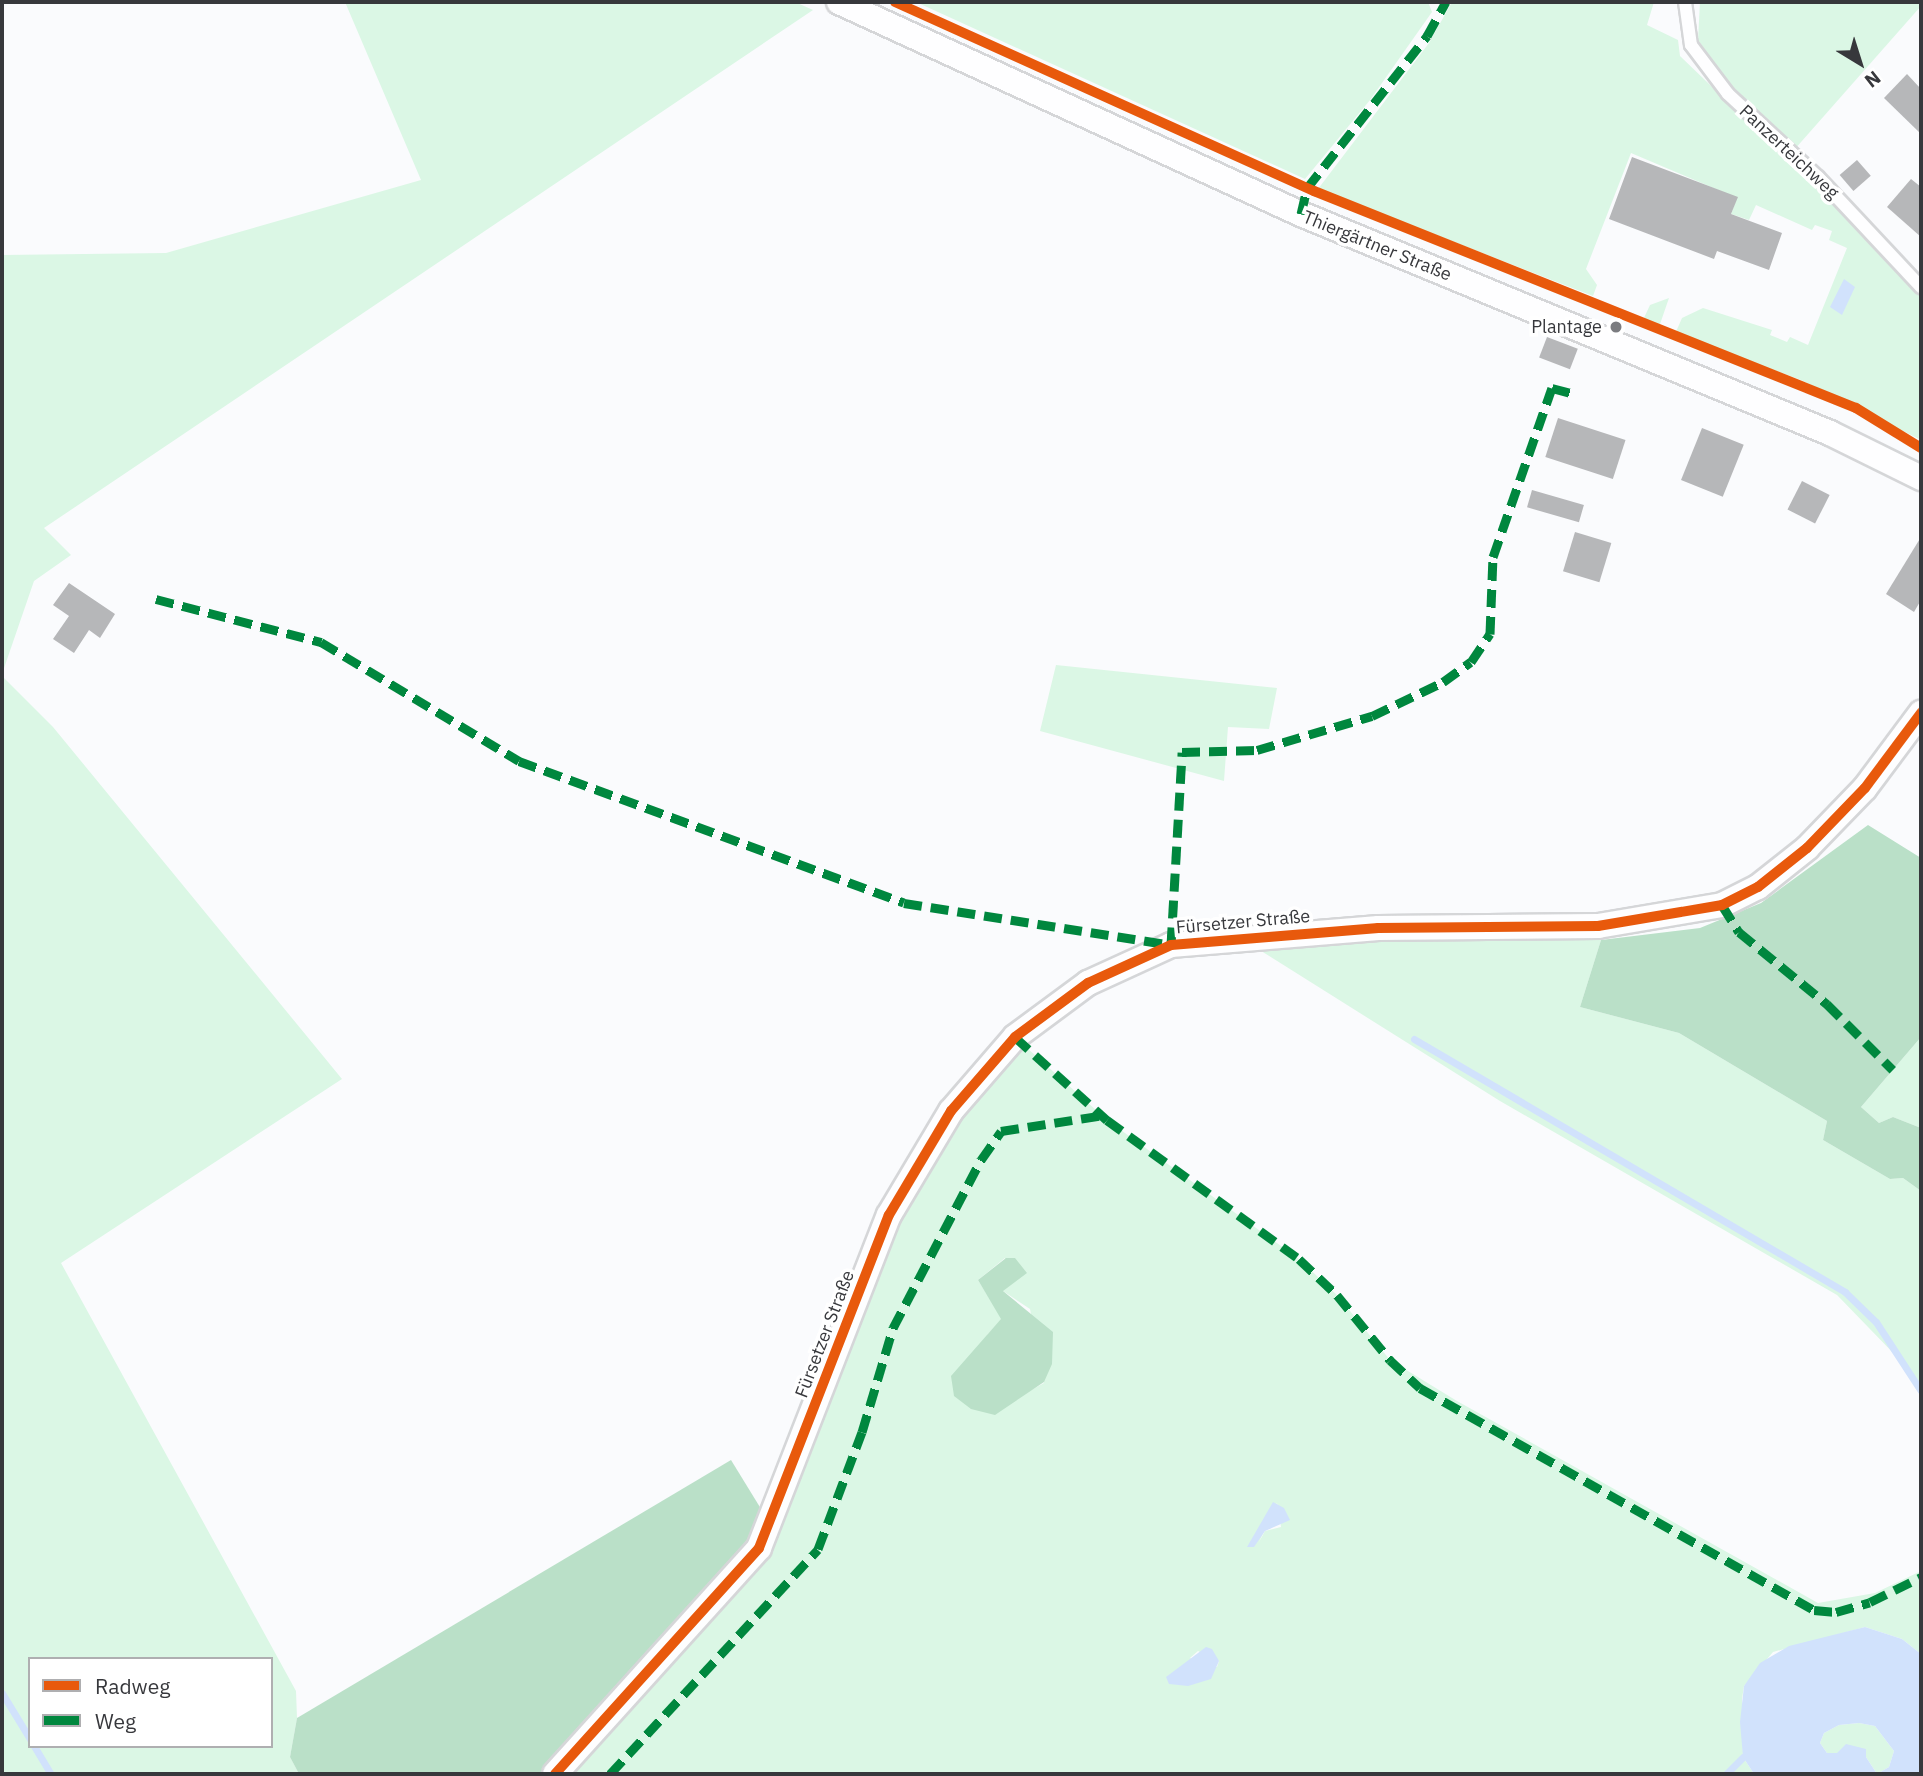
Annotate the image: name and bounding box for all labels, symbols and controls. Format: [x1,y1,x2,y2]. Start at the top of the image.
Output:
north arrow [1825,28,1895,98]
text: N [1860,66,1886,93]
street label: Panzerteichweg [1735,100,1843,204]
street label: Thiergärtner Straße [1300,206,1454,286]
place label: Plantage [1531,316,1602,338]
marker: Plantage [1608,319,1624,335]
street label: Fürsetzer Straße [1175,905,1311,939]
street label: Fürsetzer Straße [791,1267,859,1401]
legend [28,1657,273,1748]
text: Radweg [95,1672,170,1700]
text: Weg [95,1707,136,1735]

